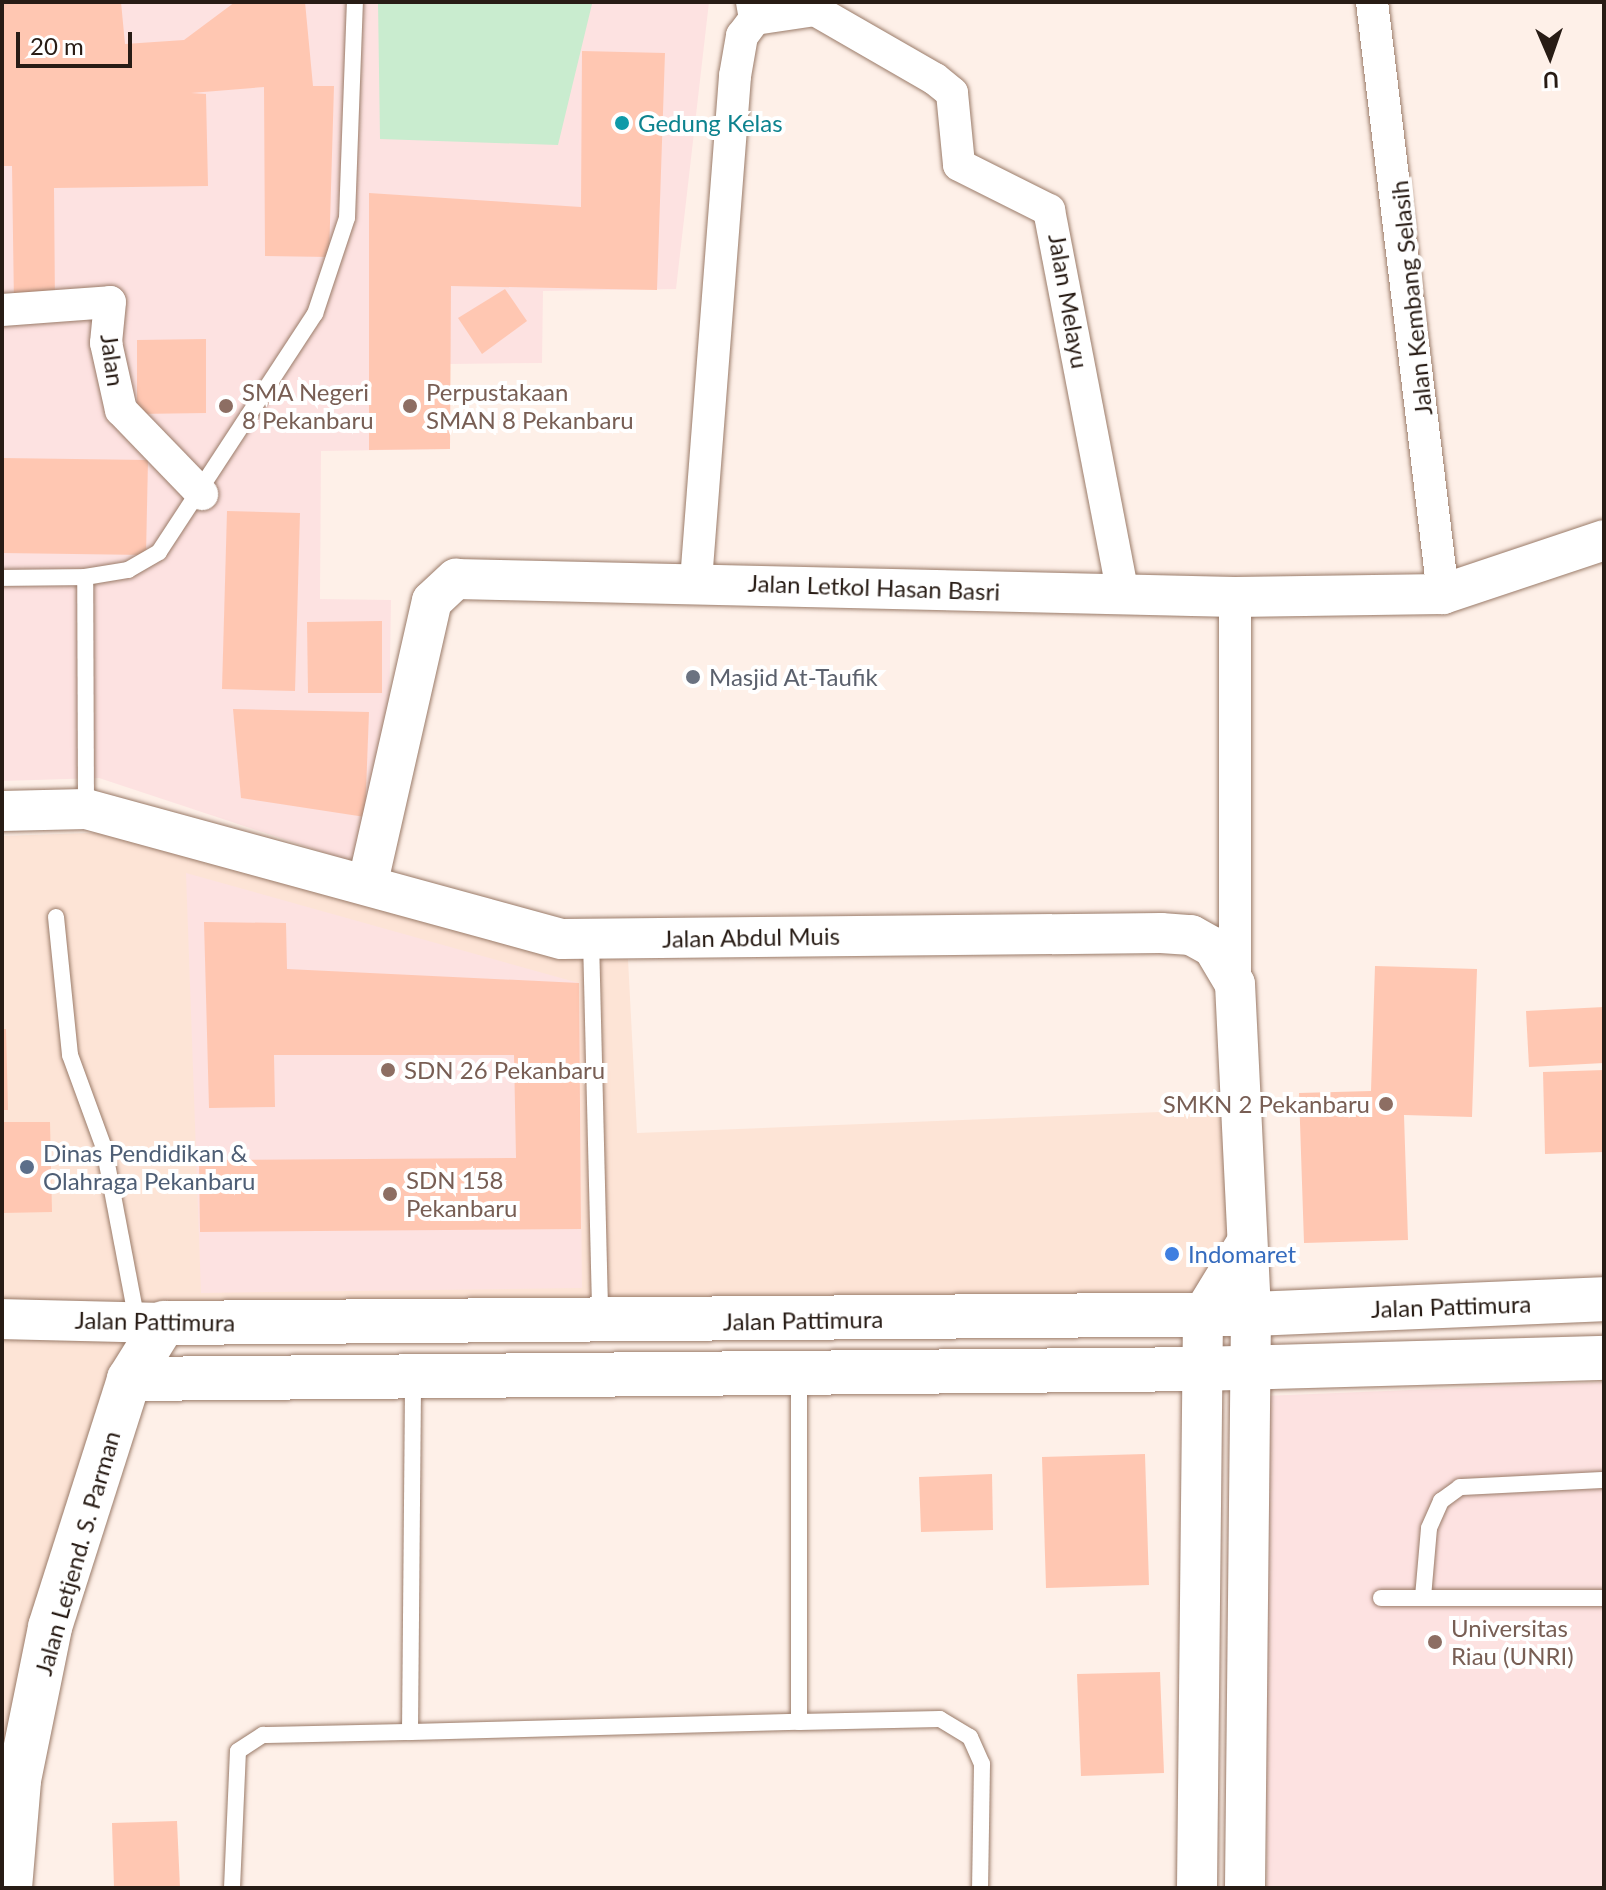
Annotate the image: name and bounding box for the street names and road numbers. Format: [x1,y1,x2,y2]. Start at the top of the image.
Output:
street label: Jalan Kembang Selasih [1384,179,1438,417]
street label: Jalan Melayu [1043,231,1095,371]
street label: Jalan [95,332,131,388]
street label: Jalan Letkol Hasan Basri [747,568,1001,606]
street label: Jalan Abdul Muis [661,921,841,953]
street label: Jalan Pattimura [1370,1289,1532,1323]
street label: Jalan Pattimura [723,1304,883,1336]
street label: Jalan Pattimura [75,1305,235,1337]
street label: Jalan Letjend. S. Parman [28,1427,126,1679]

